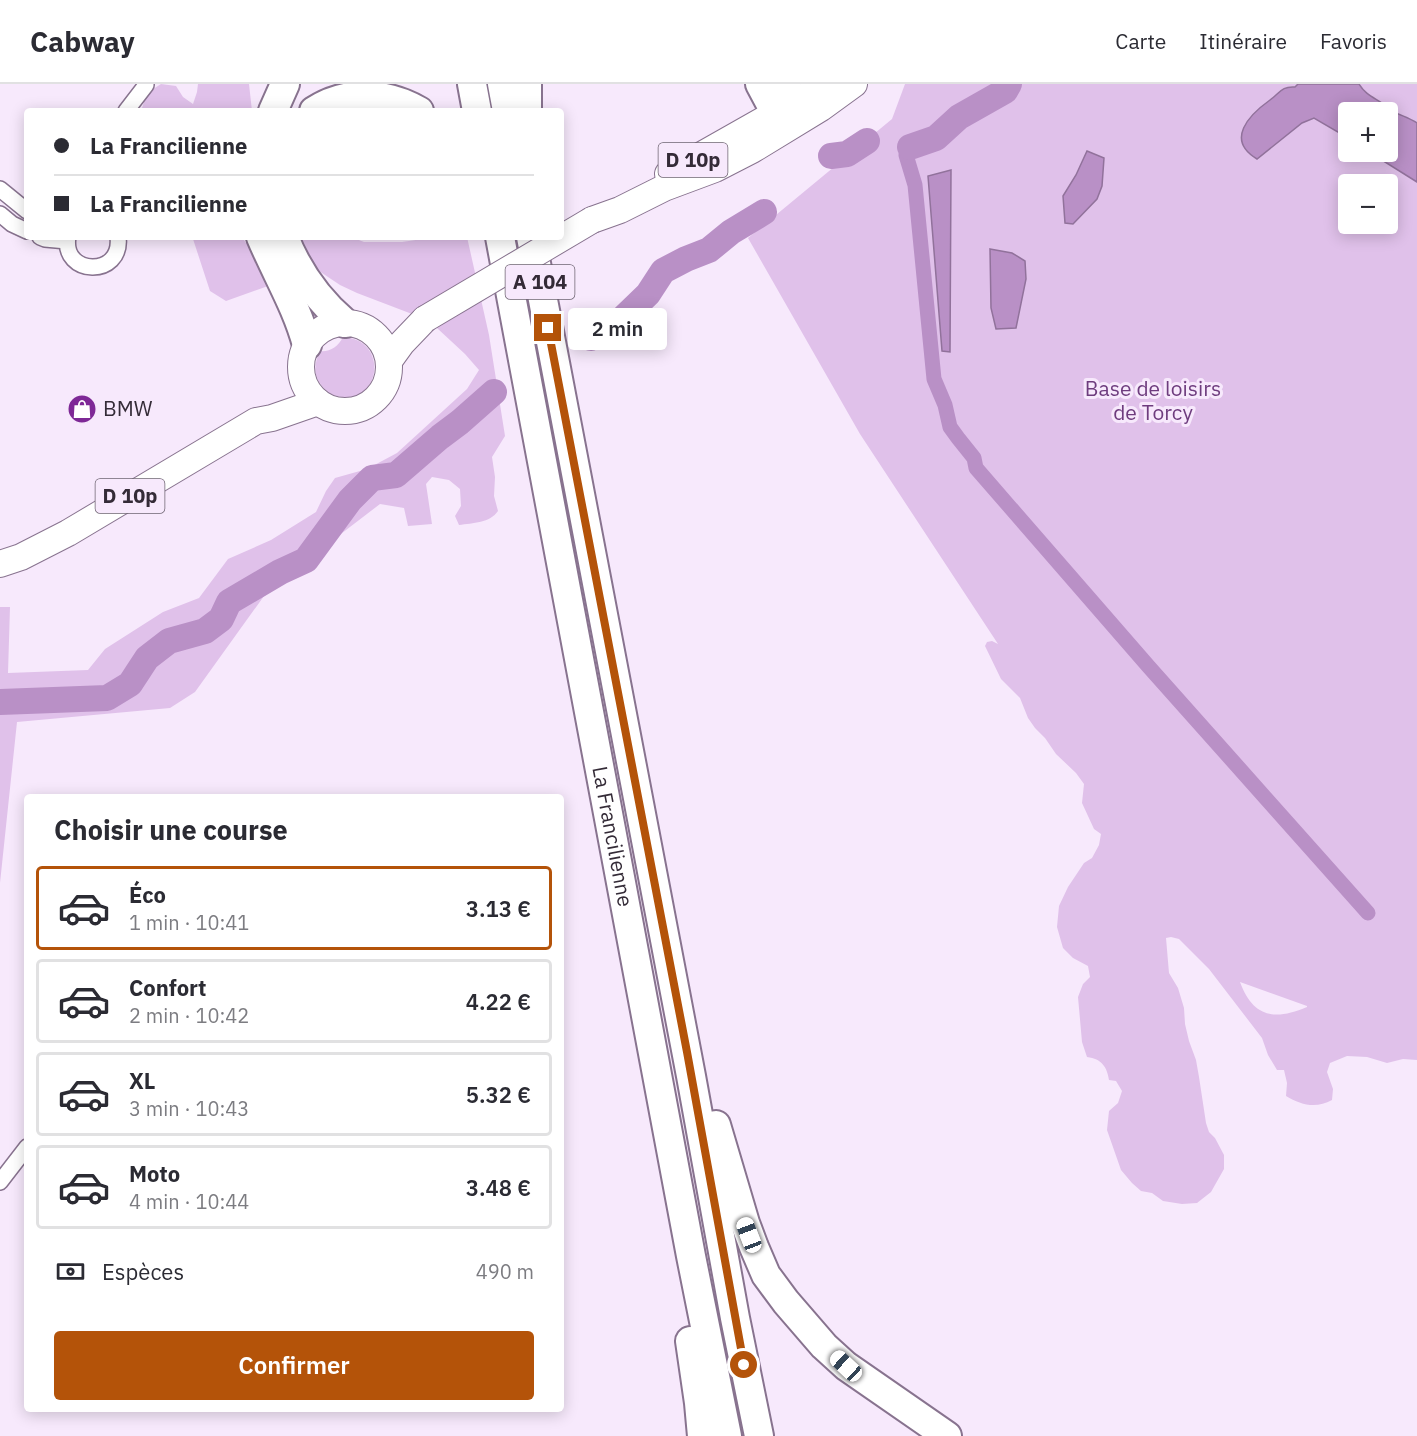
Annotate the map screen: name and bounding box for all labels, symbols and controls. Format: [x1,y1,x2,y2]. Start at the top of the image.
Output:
text: Cabway [30,23,135,60]
text: Carte [1115,27,1166,55]
text: Itinéraire [1199,27,1287,55]
text: Favoris [1320,27,1387,55]
map controls [1338,102,1398,234]
button: + [1338,102,1398,162]
text: La Francilienne [90,131,247,160]
road number: D 10p [658,143,728,177]
button: − [1338,174,1398,234]
text: La Francilienne [90,189,247,218]
road number: A 104 [506,265,574,299]
callout: 2 min [569,307,668,349]
route end [534,314,561,341]
text: 2 min [592,315,643,342]
park label: Base de loisirs de Torcy [1085,374,1221,426]
shop icon: BMW [66,393,98,425]
place label: BMW [103,394,153,422]
road number: D 10p [96,479,164,513]
street label: La Francilienne [586,764,640,909]
text: Choisir une course [54,812,288,847]
text: Éco [129,880,166,909]
icon: car [57,881,111,935]
text: 3.13 € [466,894,531,923]
text: 1 min · 10:41 [129,909,249,936]
text: Confort [129,973,207,1002]
icon: car [57,974,111,1028]
text: 4.22 € [466,987,531,1016]
text: 2 min · 10:42 [129,1002,249,1029]
text: XL [129,1066,155,1095]
icon: car [57,1067,111,1121]
text: 5.32 € [466,1080,531,1109]
text: 3 min · 10:43 [129,1095,249,1122]
text: Moto [129,1159,180,1188]
icon: car [57,1160,111,1214]
text: 3.48 € [466,1173,531,1202]
text: 4 min · 10:44 [129,1188,249,1215]
car [734,1215,764,1255]
icon: cash [54,1255,87,1288]
text: Espèces [102,1257,184,1286]
text: 490 m [476,1258,534,1285]
button: Confirmer [54,1331,534,1400]
car [827,1347,865,1385]
route start [730,1351,757,1378]

